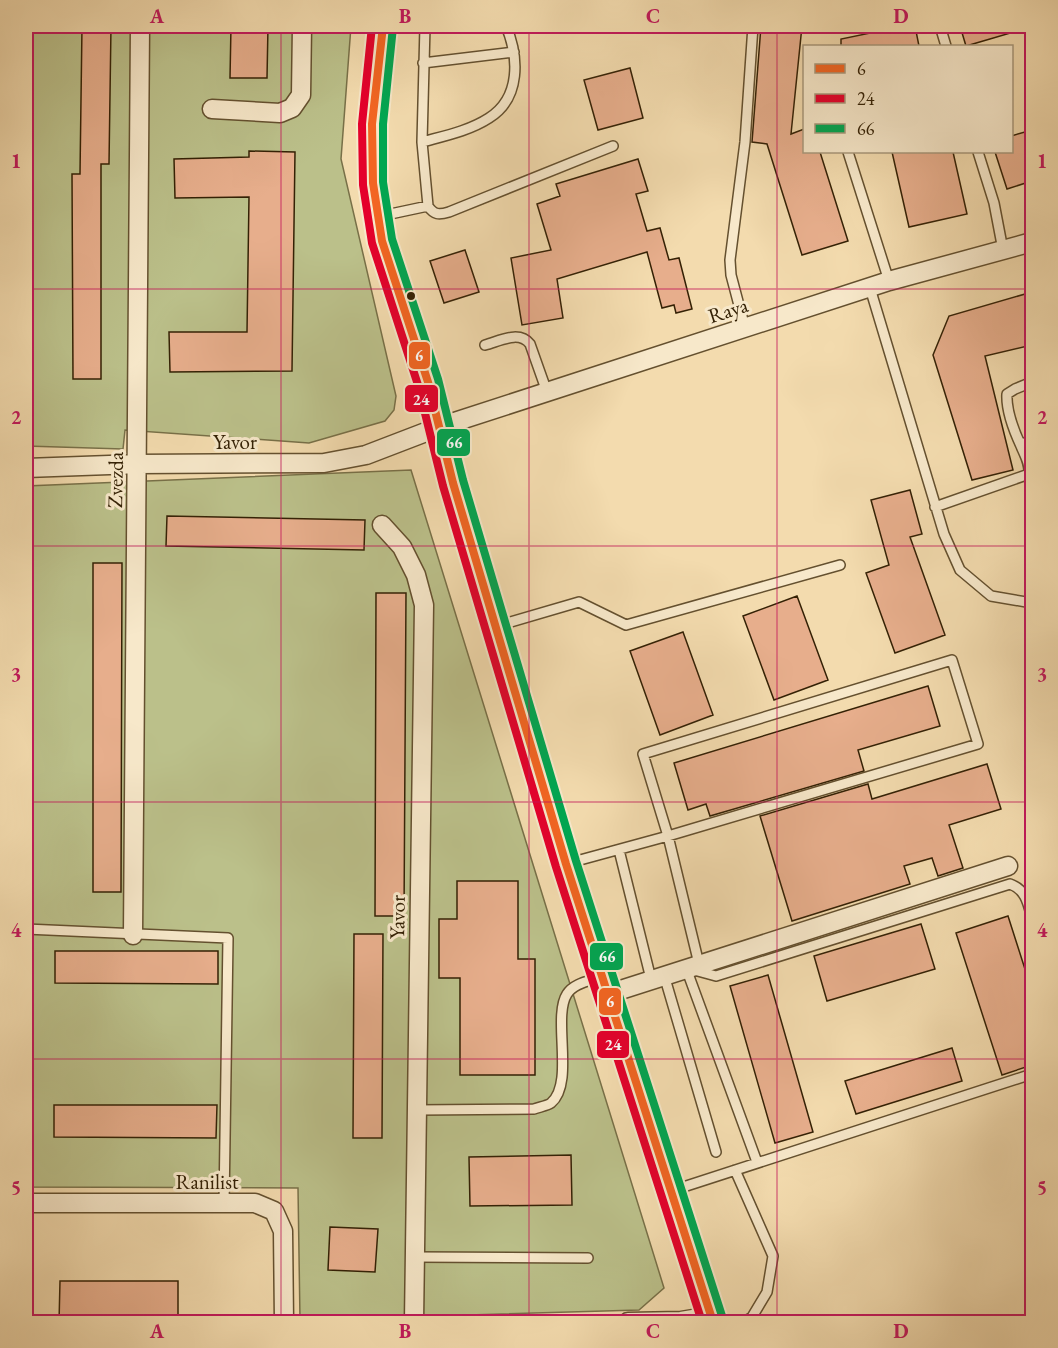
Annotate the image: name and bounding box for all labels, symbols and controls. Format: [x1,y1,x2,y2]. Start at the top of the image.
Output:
text: A [149,3,165,29]
text: B [399,3,411,29]
text: C [646,3,660,29]
text: D [893,3,909,29]
legend [803,45,1013,153]
text: 6 [857,57,866,80]
text: 24 [857,87,875,110]
text: 66 [857,117,875,140]
text: 1 [11,148,21,174]
text: 1 [1037,148,1047,174]
unlabelled marker [405,290,417,302]
street label: Raya [705,291,752,329]
line badge: 6 [408,341,431,370]
text: 6 [415,345,424,366]
line badge: 24 [404,384,439,413]
text: 24 [413,389,430,410]
text: 2 [11,404,22,430]
text: 2 [1037,404,1048,430]
street label: Yavor [213,428,257,455]
line badge: 66 [436,428,471,457]
text: 66 [446,432,463,453]
street label: Zvezda [101,451,129,508]
text: 3 [11,661,21,687]
text: 3 [1037,661,1047,687]
street label: Yavor [383,895,411,939]
text: 4 [11,917,22,943]
text: 4 [1037,917,1048,943]
line badge: 66 [589,942,624,971]
text: 66 [599,946,616,967]
line badge: 6 [598,987,622,1016]
text: 6 [606,991,615,1012]
line badge: 24 [596,1030,630,1059]
text: 24 [605,1034,622,1055]
street label: Ranilist [175,1168,239,1195]
text: 5 [11,1174,21,1200]
text: 5 [1037,1174,1047,1200]
text: A [149,1318,165,1344]
text: B [399,1318,411,1344]
text: C [646,1318,660,1344]
text: D [893,1318,909,1344]

